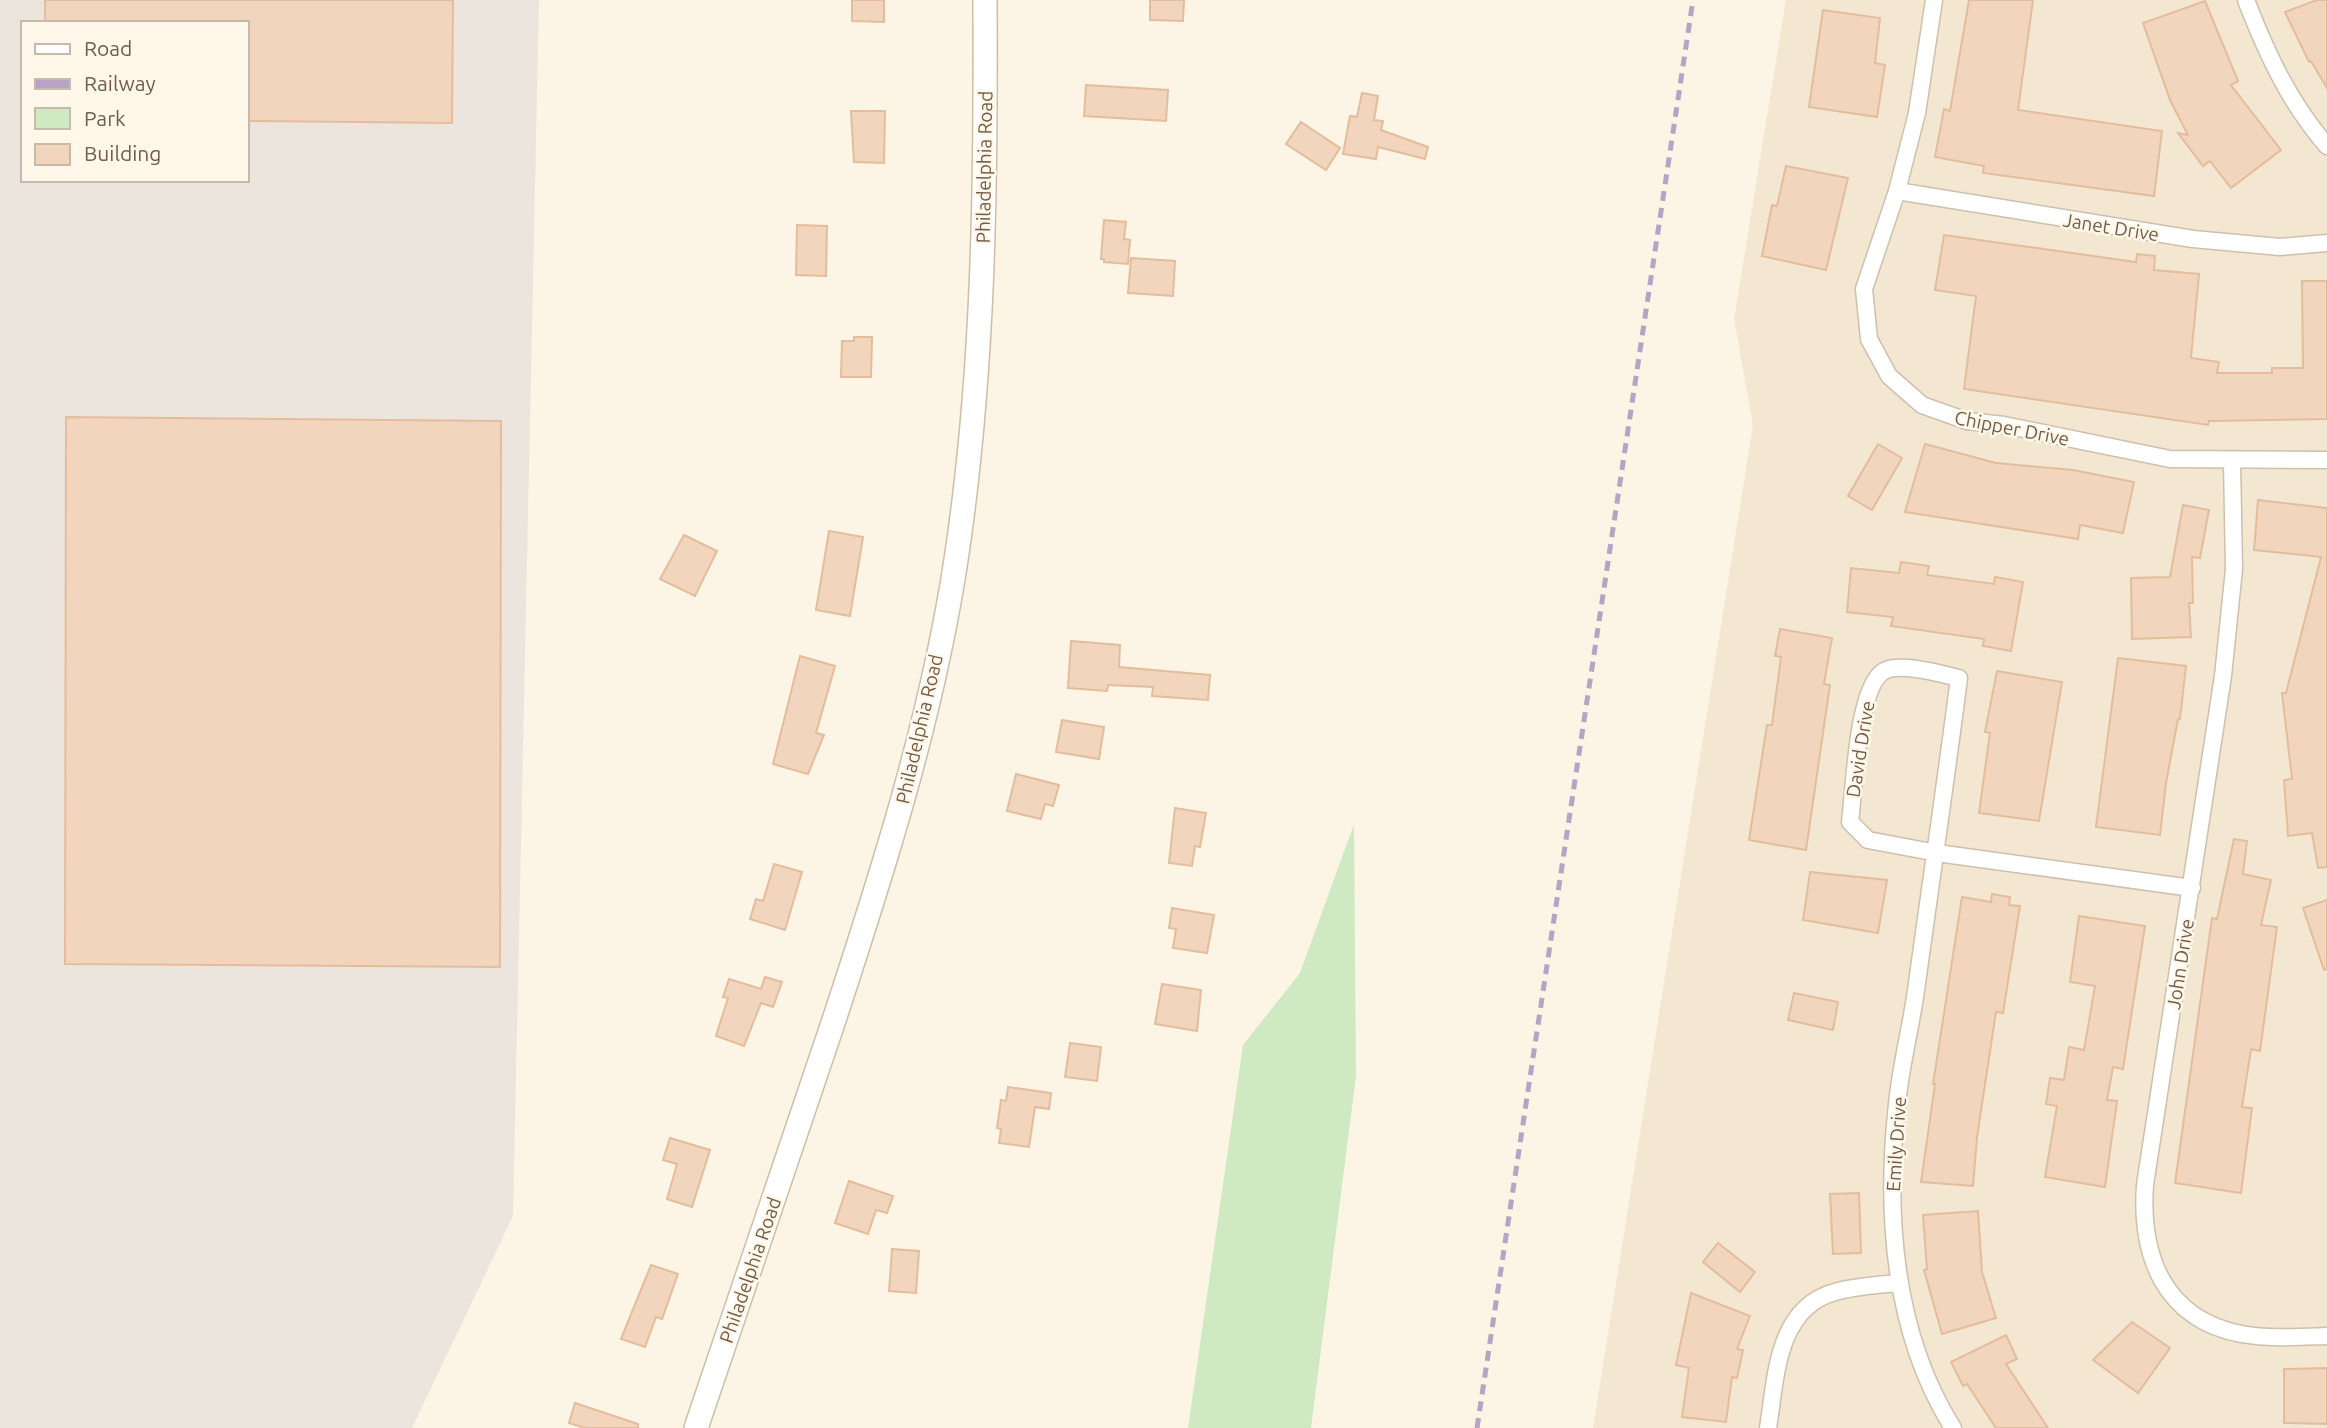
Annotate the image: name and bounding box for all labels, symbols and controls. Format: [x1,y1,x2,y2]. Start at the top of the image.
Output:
legend [21,21,248,182]
text: Road [84,36,132,60]
text: Railway [84,71,156,95]
street label: Philadelphia Road [972,90,996,244]
text: Park [84,106,126,130]
text: Building [84,141,161,165]
street label: Janet Drive [2061,209,2161,245]
street label: Chipper Drive [1953,406,2071,450]
street label: Philadelphia Road [891,652,947,806]
street label: David Drive [1842,699,1878,799]
street label: John Drive [2162,917,2198,1011]
street label: Emily Drive [1882,1096,1910,1192]
street label: Philadelphia Road [715,1194,785,1346]

